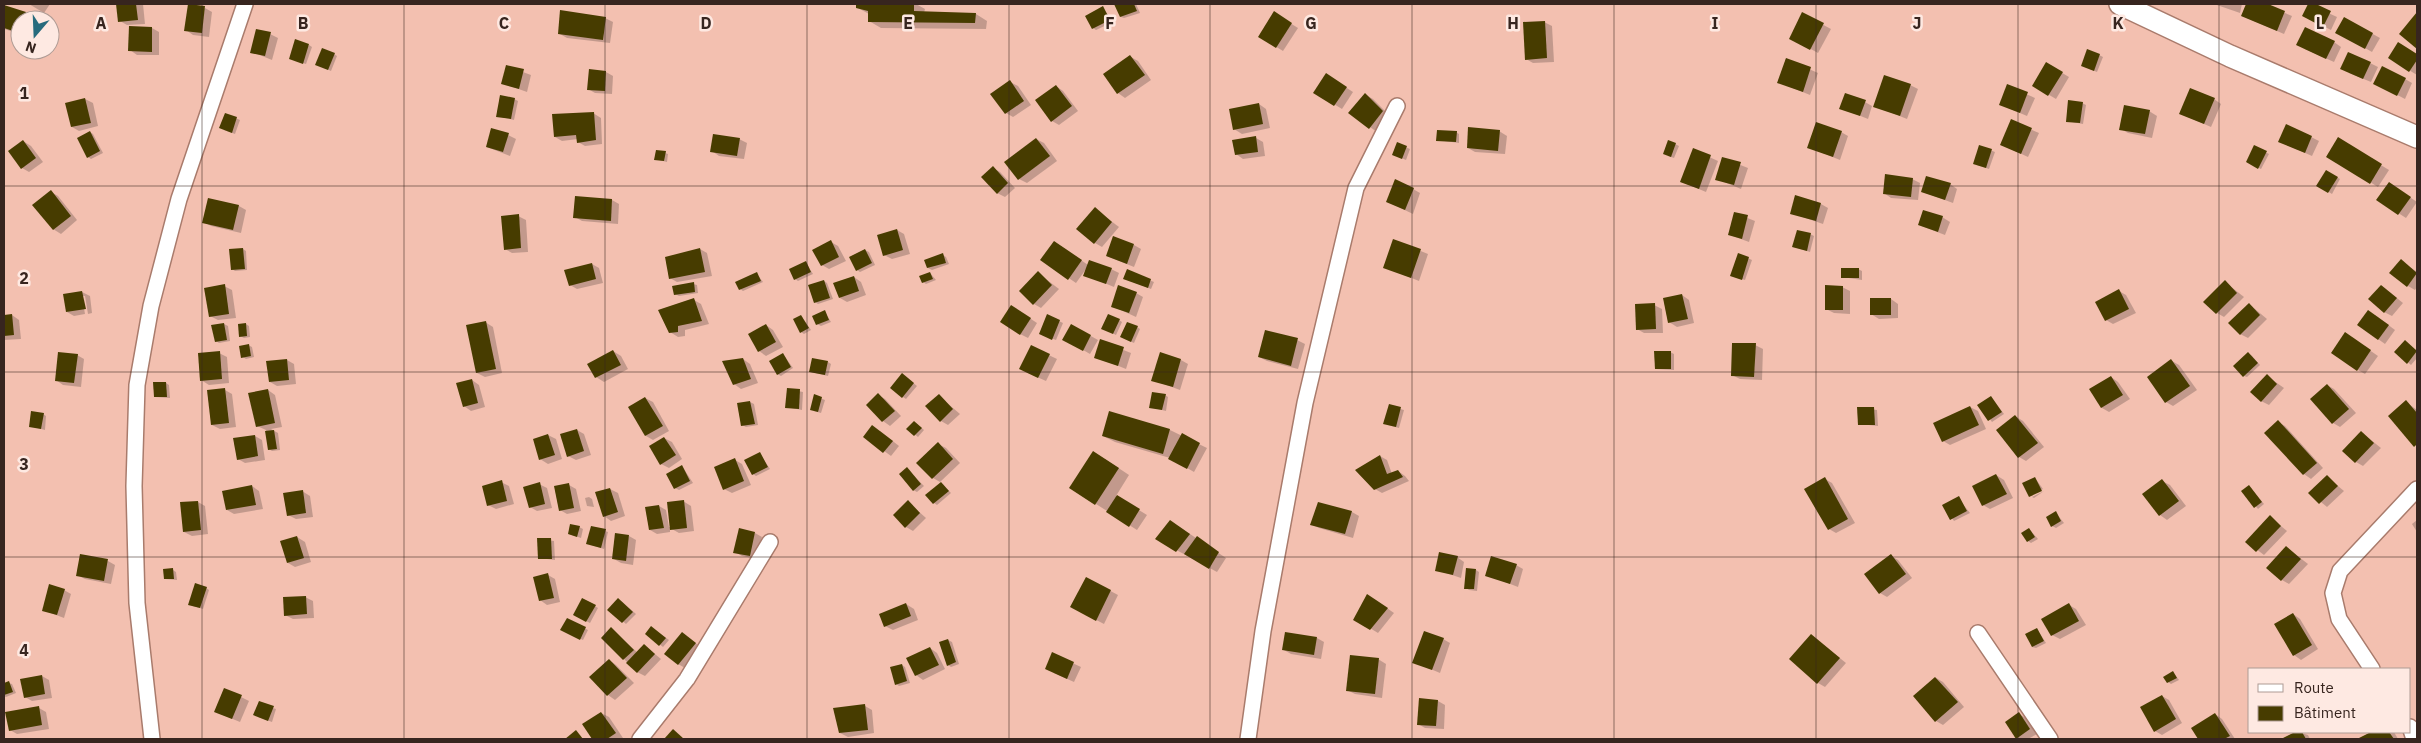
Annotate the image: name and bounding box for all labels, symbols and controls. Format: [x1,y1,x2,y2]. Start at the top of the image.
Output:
north arrow [10,10,60,60]
text: A [96,13,107,33]
text: B [298,13,309,33]
text: C [499,13,509,33]
text: D [700,13,712,33]
text: E [903,13,913,33]
text: F [1105,13,1115,33]
text: G [1305,13,1317,33]
text: H [1507,13,1519,33]
text: I [1712,13,1719,33]
text: J [1913,13,1921,33]
text: K [2112,13,2124,33]
text: L [2316,13,2324,33]
text: N [23,37,38,57]
text: 1 [19,83,29,103]
text: 2 [19,268,29,288]
text: 3 [19,454,29,474]
text: 4 [19,640,29,660]
legend [2248,668,2411,733]
text: Route [2294,678,2334,697]
text: Bâtiment [2294,703,2356,722]

